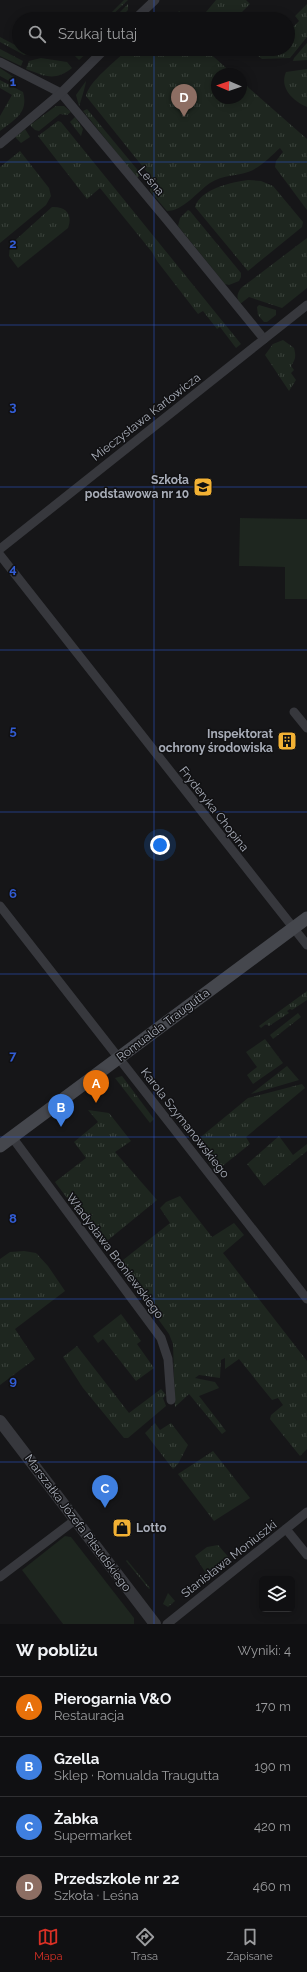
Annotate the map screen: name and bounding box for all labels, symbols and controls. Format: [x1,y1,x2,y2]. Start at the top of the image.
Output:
search box [12,12,295,56]
icon: search [26,23,48,45]
text: Szukaj tutaj [58,25,137,43]
north arrow [211,68,247,104]
text: 1 [10,74,17,89]
pin: D [171,84,197,117]
street label: Leśna [135,164,167,198]
text: 2 [9,236,17,251]
street label: Mieczysława Karłowicza [89,370,203,464]
text: 3 [9,399,17,414]
place label: Szkoła podstawowa nr 10 [85,473,189,501]
school or university icon: Szkoła podstawowa nr 10 [192,476,214,498]
text: 4 [9,561,17,576]
text: 5 [9,723,17,738]
place label: Inspektorat ochrony środowiska [158,727,273,755]
building icon: Inspektorat ochrony środowiska [276,730,298,752]
street label: Fryderyka Chopina [176,764,252,854]
your location [150,835,170,855]
text: 6 [9,886,17,901]
street label: Romualda Traugutta [114,986,212,1064]
text: 7 [9,1048,17,1063]
street label: Karola Szymanowskiego [138,1065,232,1181]
pin: A [83,1070,109,1103]
pin: B [48,1094,74,1127]
street label: Władysława Broniewskiego [63,1191,167,1321]
text: 8 [9,1211,17,1226]
text: 9 [9,1373,17,1388]
street label: Marszałka Józefa Piłsudskiego [22,1452,134,1594]
pin: C [92,1475,118,1508]
shop icon: Lotto [111,1517,133,1539]
street label: Stanisława Moniuszki [179,1517,279,1601]
place label: Lotto [136,1521,167,1535]
map controls [259,1576,295,1612]
button: layers [259,1576,295,1612]
text: W pobliżu [16,1640,98,1660]
text: Wyniki: 4 [238,1643,291,1658]
text: Pierogarnia V&O [54,1690,171,1708]
text: A [25,1699,33,1714]
text: 170 m [255,1699,291,1714]
text: Restauracja [54,1708,124,1723]
text: Gzella [54,1750,99,1768]
text: B [25,1759,33,1774]
text: 190 m [255,1759,291,1774]
text: Sklep · Romualda Traugutta [54,1768,219,1783]
text: Żabka [54,1810,98,1828]
text: C [25,1819,33,1834]
text: 420 m [254,1819,291,1834]
text: Supermarket [54,1828,132,1843]
text: Przedszkole nr 22 [54,1870,179,1888]
text: D [24,1879,34,1894]
text: 460 m [253,1879,291,1894]
text: Szkoła · Leśna [54,1888,139,1903]
tab: Mapa [34,1926,63,1963]
tab: Trasa [131,1926,158,1963]
tab: Zapisane [226,1926,273,1963]

